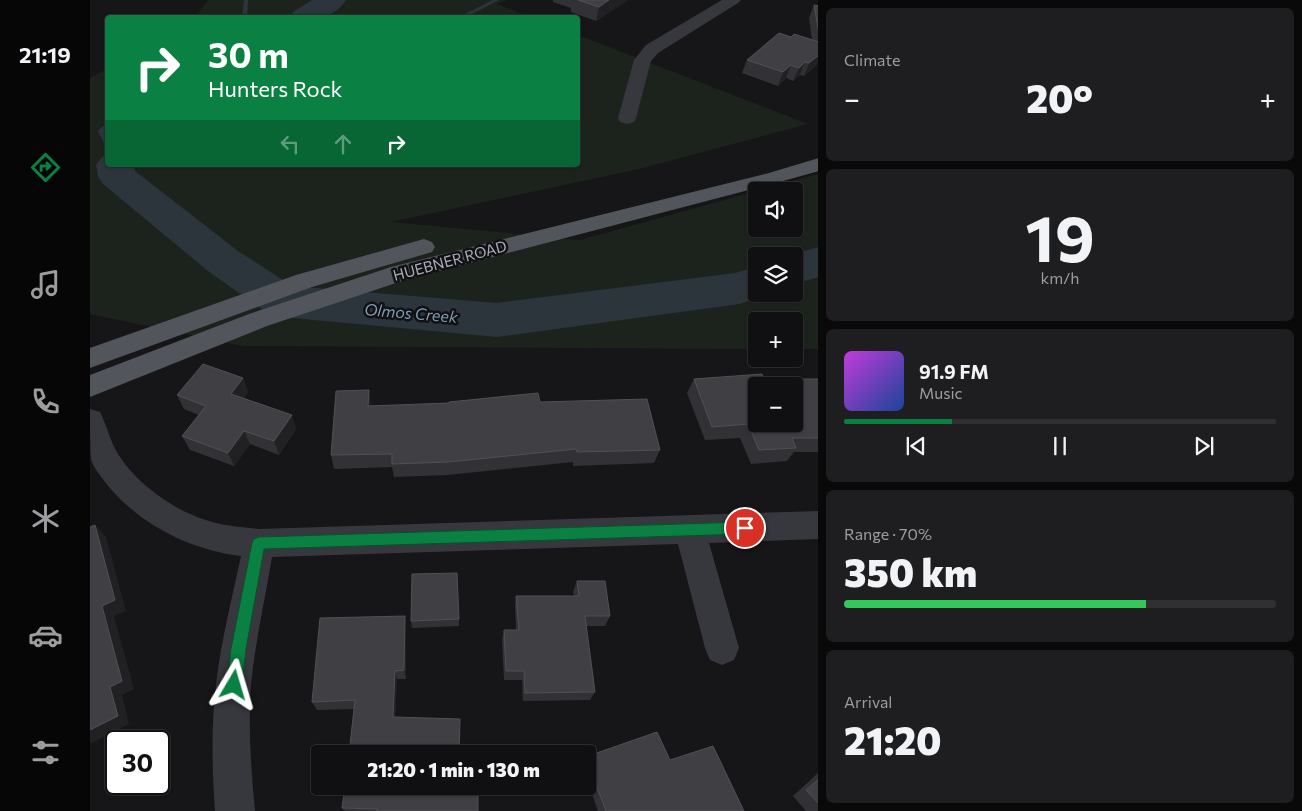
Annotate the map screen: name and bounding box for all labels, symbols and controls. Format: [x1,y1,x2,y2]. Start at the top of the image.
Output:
text: 30 m [208,32,289,75]
icon: right [125,35,190,100]
text: 21:19 [19,41,71,68]
text: Climate [844,50,900,69]
text: 20° [1026,74,1093,121]
text: Hunters Rock [208,75,342,102]
text: − [844,81,860,115]
text: + [1260,81,1276,115]
icon: left [276,130,304,158]
icon: ahead [329,130,357,158]
icon: right [382,130,410,158]
icon: directions [28,150,63,185]
map controls [748,182,803,432]
button: sound [748,182,803,237]
text: 19 [1025,196,1095,275]
street label: HUEBNER ROAD [391,236,509,284]
button: layers [748,247,803,302]
icon: music [28,267,63,302]
text: km/h [1041,268,1079,287]
water label: Olmos Creek [364,299,459,326]
button: + [748,312,803,367]
text: 91.9 FM [919,360,989,383]
button: − [748,377,803,432]
text: Music [919,383,963,402]
icon: phone [28,384,63,419]
icon: previous [902,432,930,460]
icon: pause [1046,432,1074,460]
icon: next [1190,432,1218,460]
icon: climate [28,501,63,536]
pin [724,507,766,549]
icon: arrive [731,514,759,542]
text: Range · 70% [844,524,932,543]
text: 350 km [844,548,977,595]
icon: car [28,618,63,653]
position arrow [207,658,259,710]
text: Arrival [844,692,892,711]
text: 21:20 [844,716,941,763]
speed limit sign: 30 [105,730,170,795]
icon: filters [28,735,63,770]
text: 21:20 · 1 min · 130 m [367,758,540,781]

